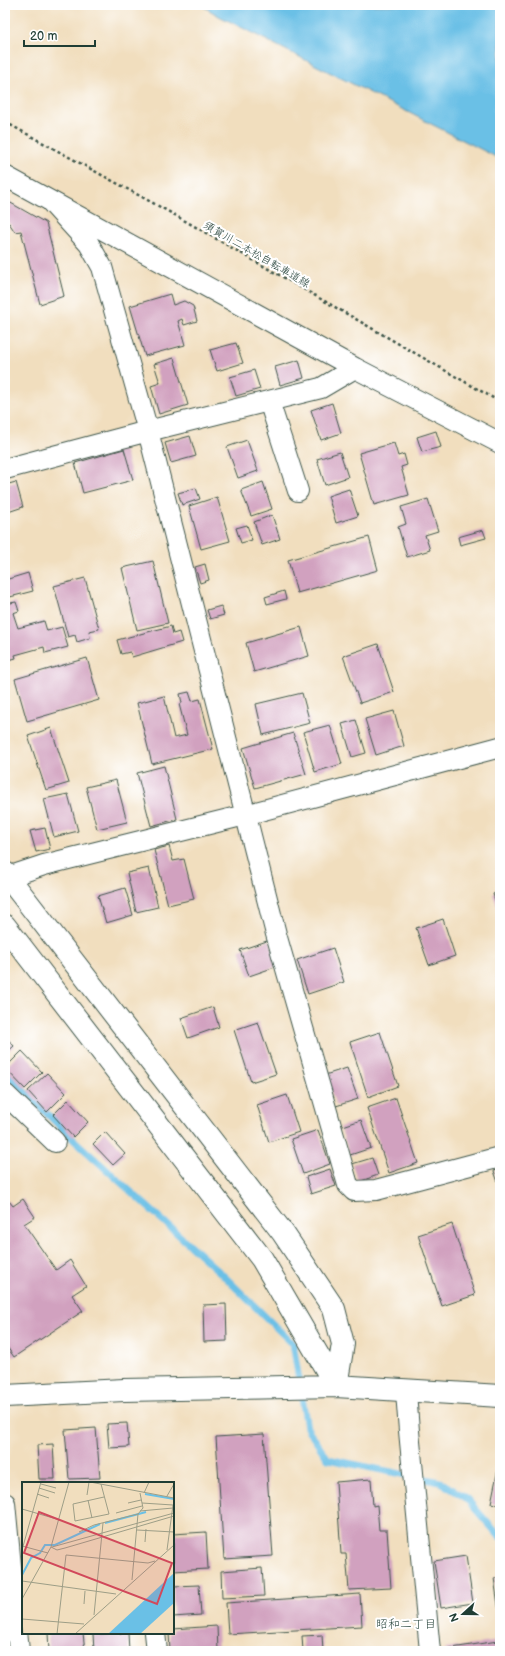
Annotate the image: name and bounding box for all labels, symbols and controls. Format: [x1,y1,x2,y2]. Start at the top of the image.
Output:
scale bar [24,22,95,48]
text: 20 m [30,29,57,44]
street label: 須賀川二本松自転車道線 [201,219,312,290]
inset map [22,1482,174,1634]
north arrow [443,1594,483,1634]
text: N [447,1611,462,1624]
district label: 昭和二丁目 [376,1617,436,1632]

